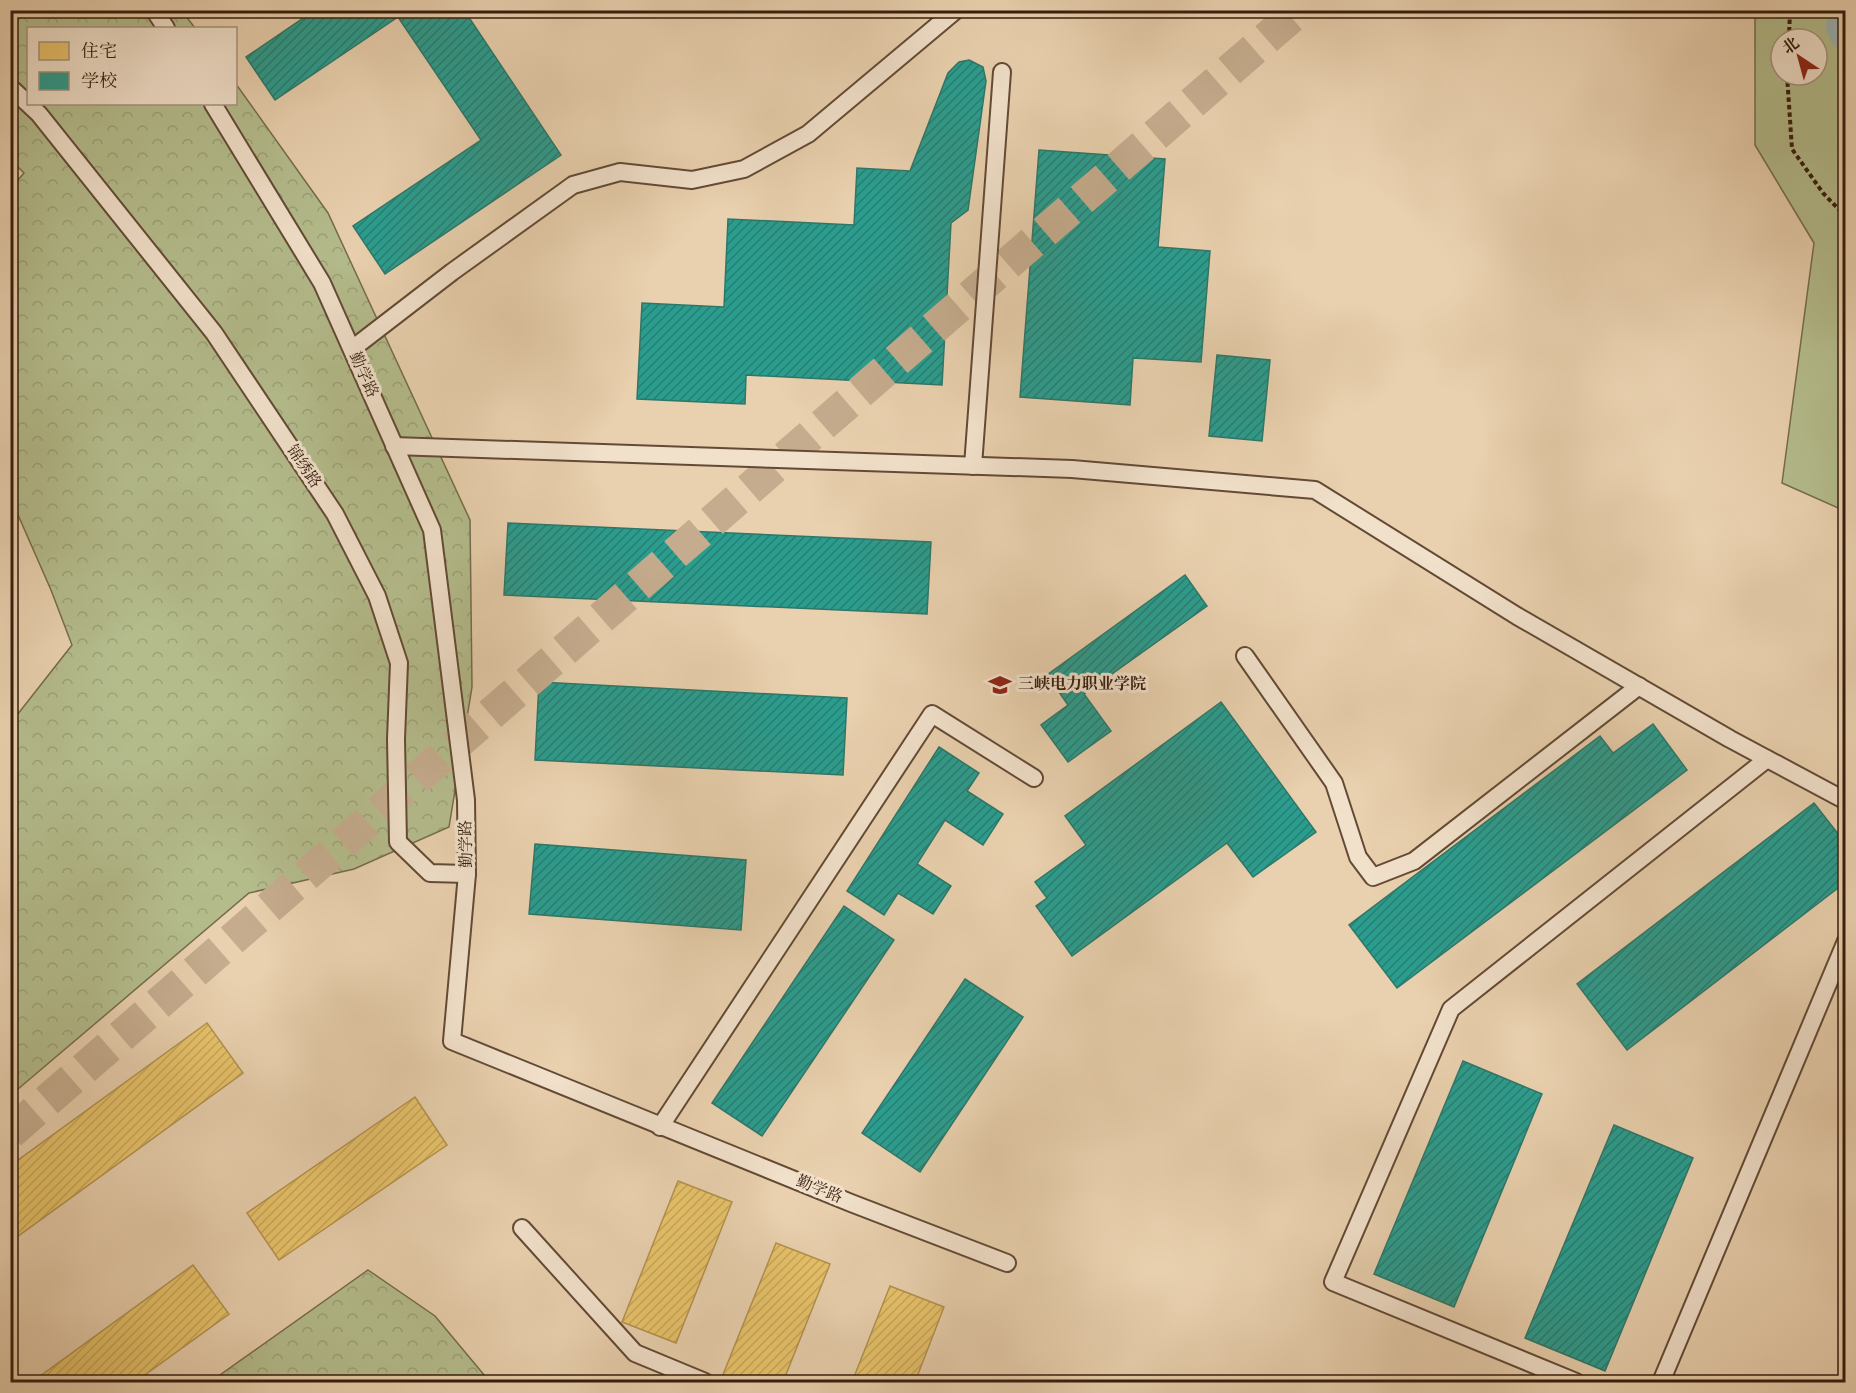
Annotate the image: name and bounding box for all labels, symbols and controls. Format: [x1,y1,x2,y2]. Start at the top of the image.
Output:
legend [27,27,237,105]
north arrow [1769,27,1829,87]
text: 北 [1778,33,1804,60]
text: 住宅 [81,40,117,65]
text: 学校 [81,70,117,95]
street label: 勤学路 [343,349,383,401]
street label: 锦绣路 [280,441,326,493]
school or university icon: 三峡电力职业学院 [987,672,1013,698]
place label: 三峡电力职业学院 [1018,674,1146,696]
street label: 勤学路 [456,820,478,868]
street label: 勤学路 [793,1171,845,1209]

